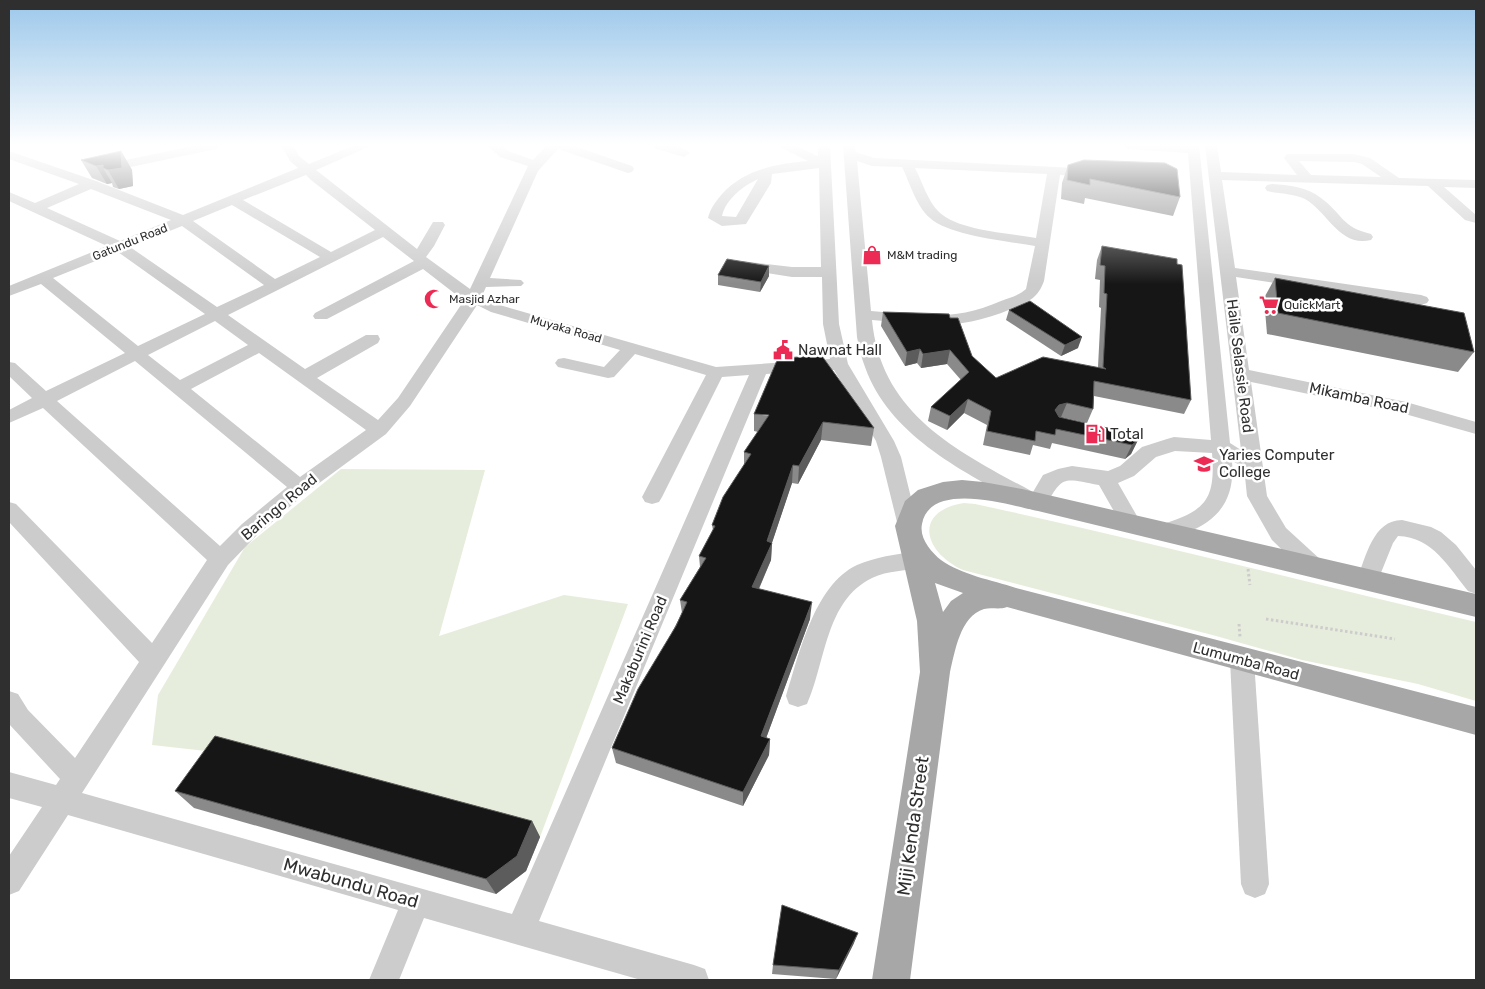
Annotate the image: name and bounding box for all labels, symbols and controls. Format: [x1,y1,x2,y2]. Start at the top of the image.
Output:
street label: Gatundu Road [90,221,170,263]
shop icon: M&M trading [861,244,883,266]
place label: M&M trading [887,248,957,262]
mosque icon: Masjid Azhar [423,288,445,310]
place label: Masjid Azhar [449,292,520,306]
supermarket icon: QuickMart [1258,294,1280,316]
street label: Haile Selassie Road [1223,298,1257,434]
place label: QuickMart [1284,298,1341,312]
street label: Muyaka Road [529,312,603,346]
public building icon: Nawnat Hall [772,339,794,361]
place label: Nawnat Hall [798,341,882,359]
street label: Mikamba Road [1308,379,1410,417]
fuel station icon: Total [1084,423,1106,445]
place label: Total [1110,425,1144,443]
place label: Yaries Computer College [1219,446,1335,481]
school or university icon: Yaries Computer College [1193,453,1215,475]
street label: Baringo Road [237,470,321,544]
street label: Makaburini Road [609,593,671,707]
street label: Lumumba Road [1191,638,1301,684]
street label: Miji Kenda Street [892,755,934,897]
street label: Mwabundu Road [281,853,421,913]

